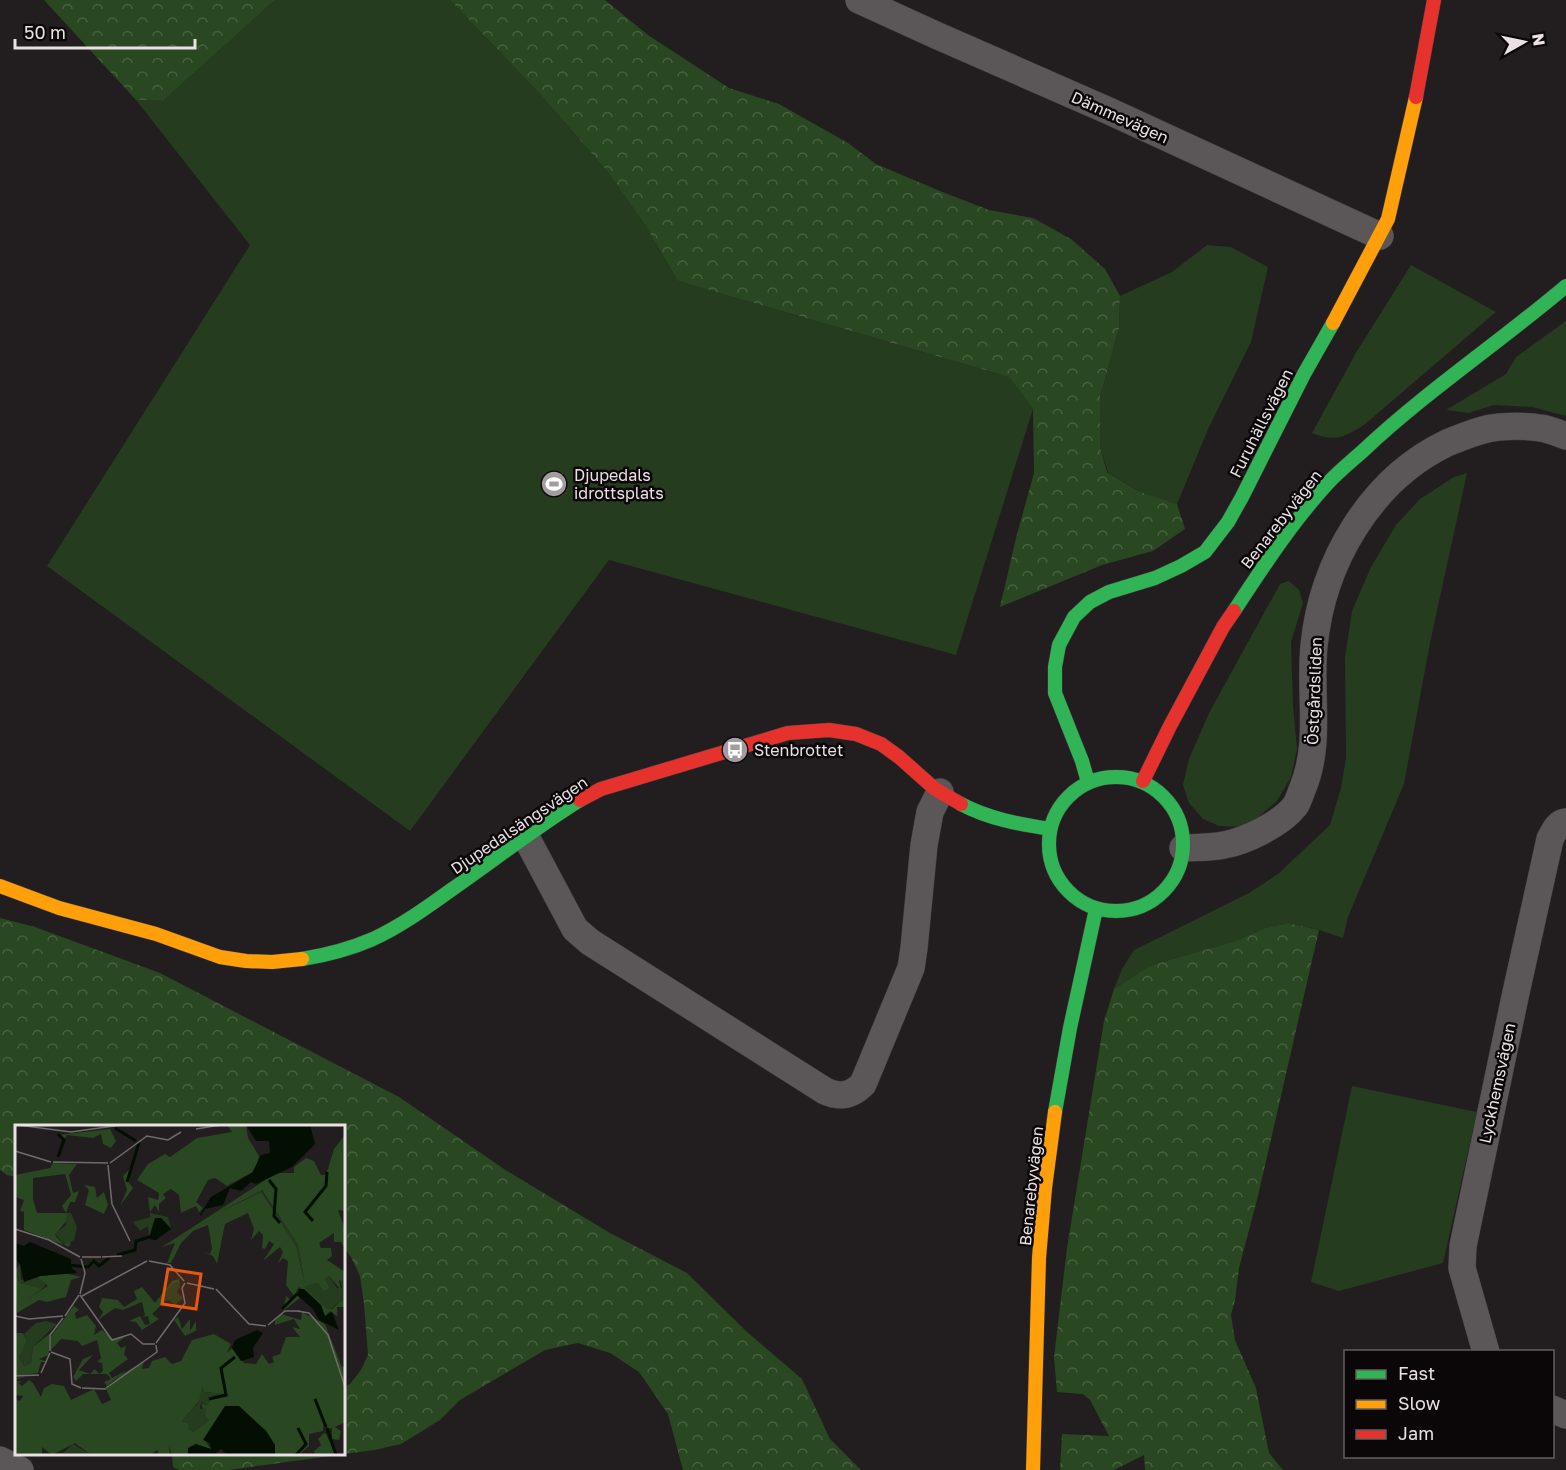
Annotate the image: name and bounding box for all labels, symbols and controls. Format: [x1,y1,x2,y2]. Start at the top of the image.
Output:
scale bar [15,12,195,50]
north arrow [1494,12,1554,72]
text: 50 m [24,21,66,43]
text: N [1528,32,1550,47]
street label: Dämmevägen [1068,87,1172,147]
street label: Furuhällsvägen [1225,365,1297,481]
place label: Djupedals idrottsplats [574,465,664,503]
street label: Benarebyvägen [1236,466,1326,572]
sports icon: Djupedals idrottsplats [539,469,569,499]
street label: Östgårdsliden [1302,636,1326,746]
bus stop icon: Stenbrottet [720,735,750,765]
place label: Stenbrottet [754,740,843,760]
street label: Djupedalsängsvägen [447,772,591,878]
street label: Lyckhemsvägen [1474,1021,1520,1145]
inset map [15,1125,345,1455]
street label: Benarebyvägen [1015,1125,1047,1247]
legend [1344,1350,1554,1458]
text: Fast [1398,1362,1435,1384]
text: Slow [1398,1392,1441,1414]
text: Jam [1398,1422,1434,1444]

